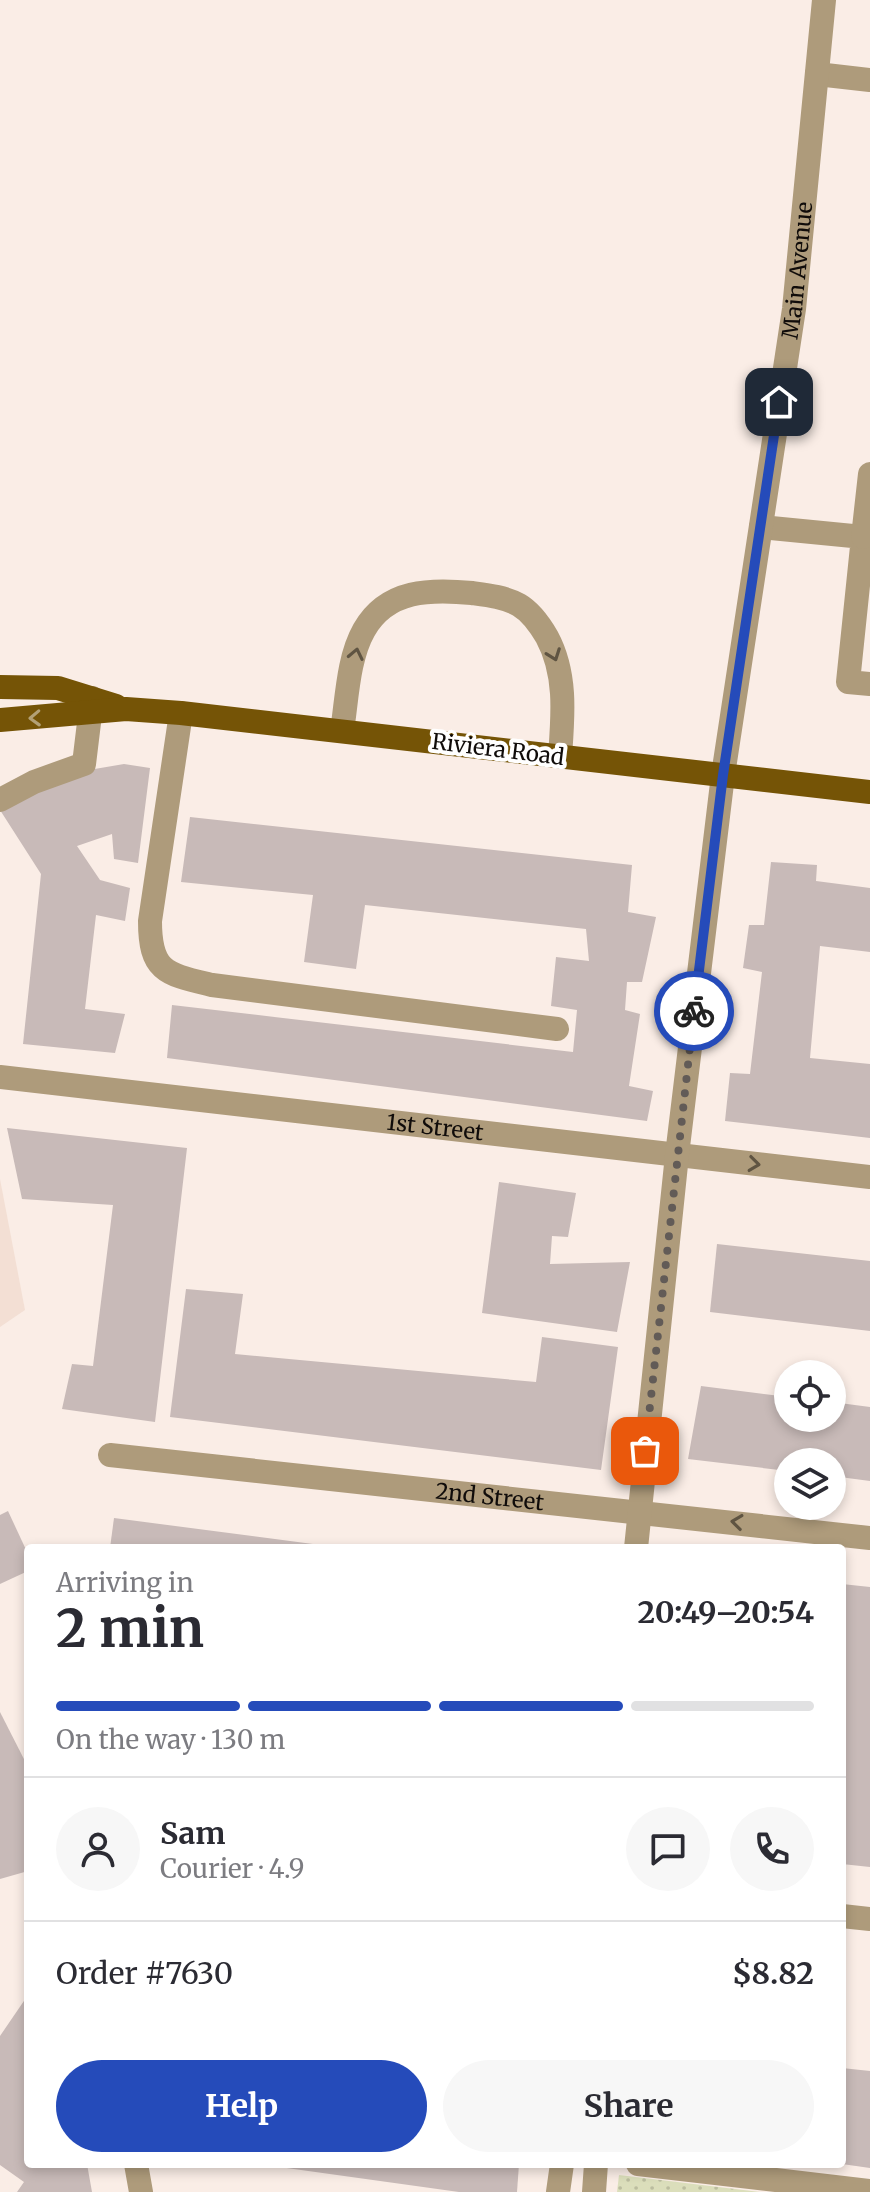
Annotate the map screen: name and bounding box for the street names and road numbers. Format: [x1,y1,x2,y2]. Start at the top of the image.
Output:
street label: Main Avenue [776,201,818,341]
street label: Riviera Road [430,727,566,771]
street label: 1st Street [385,1108,486,1147]
street label: 2nd Street [434,1477,546,1516]

